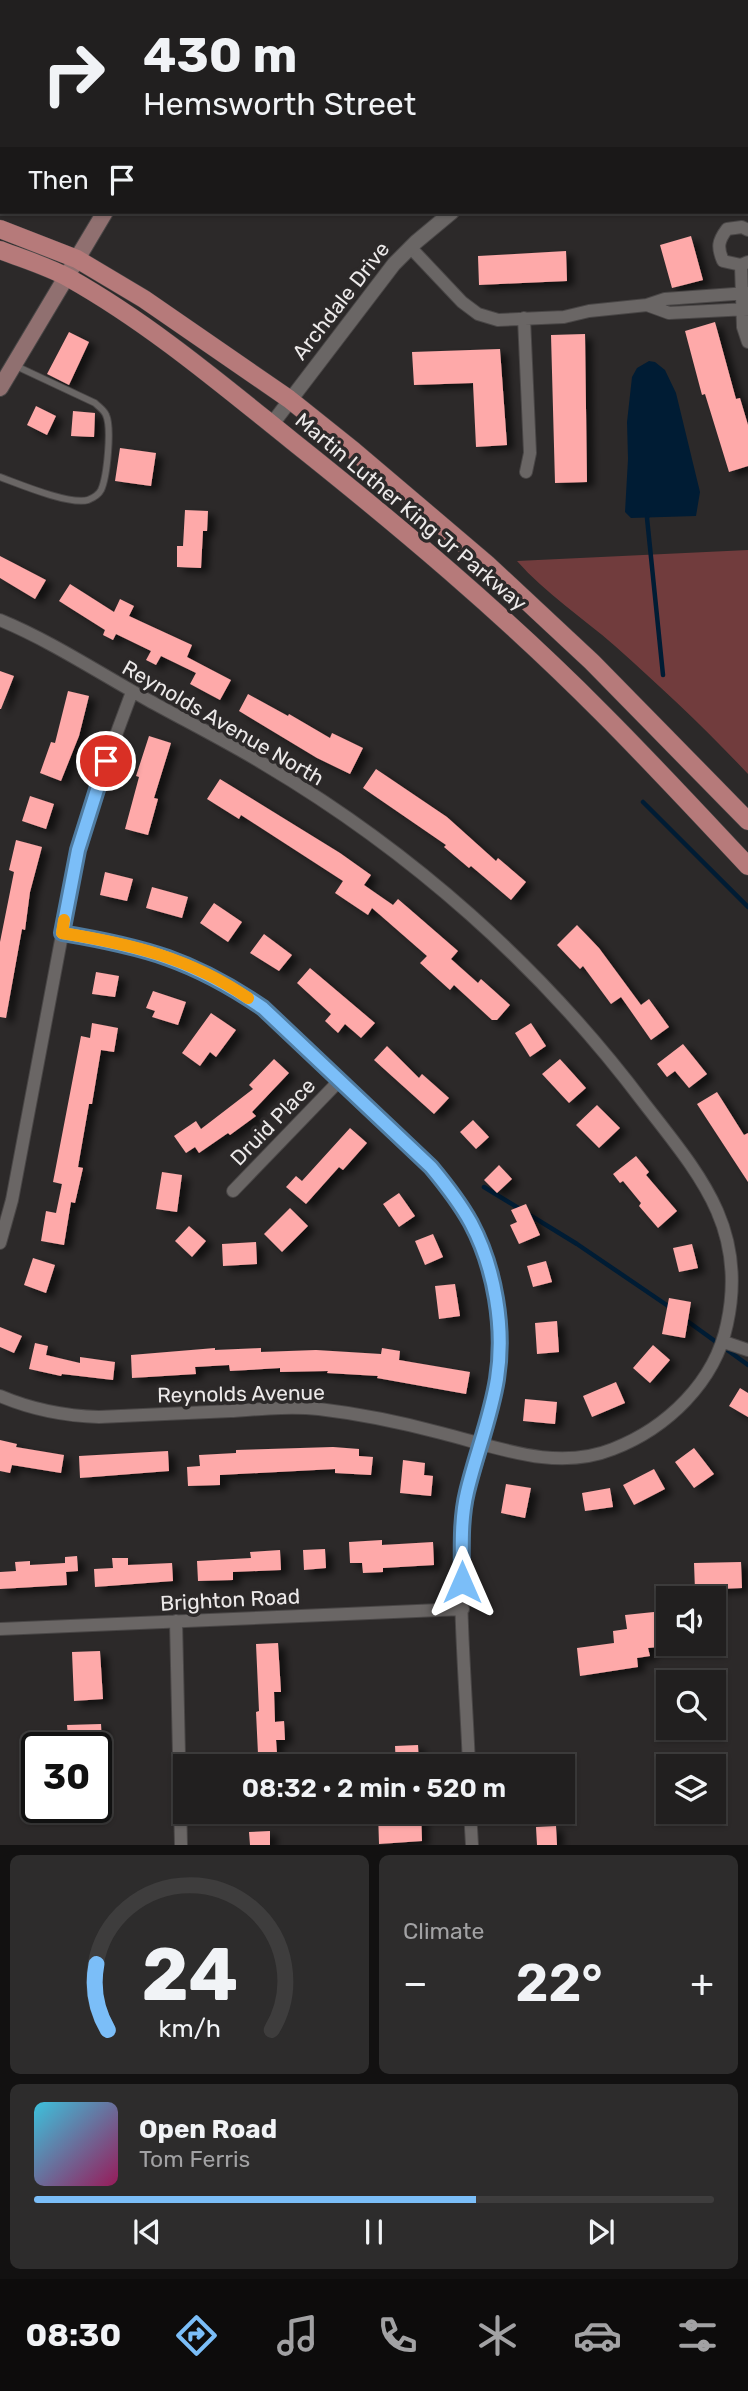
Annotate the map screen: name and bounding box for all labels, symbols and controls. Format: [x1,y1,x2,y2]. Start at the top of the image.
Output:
text: 430 m [143,26,297,84]
icon: right [28,28,119,119]
text: Hemsworth Street [143,85,416,123]
icon: arrive [103,161,141,199]
text: Then [28,165,89,196]
street label: Archdale Drive [287,237,394,365]
street label: Martin Luther King Jr Parkway [291,407,532,616]
street label: Reynolds Avenue North [118,655,328,791]
pin [76,731,136,791]
icon: arrive [87,742,125,780]
street label: Druid Place [225,1073,320,1170]
street label: Reynolds Avenue [157,1380,325,1407]
position arrow [425,1545,499,1619]
street label: Brighton Road [159,1583,301,1616]
map controls [656,1586,726,1824]
button: sound [656,1586,726,1656]
button: search [656,1670,726,1740]
speed limit sign: 30 [21,1732,112,1823]
button: layers [656,1754,726,1824]
text: 08:32 · 2 min · 520 m [242,1773,506,1804]
text: Climate [403,1917,484,1945]
text: 24 [141,1933,238,2019]
text: 22° [516,1952,603,2014]
text: − [403,1960,428,2006]
text: + [690,1960,714,2006]
text: km/h [158,2014,221,2043]
text: Open Road [139,2114,277,2145]
text: Tom Ferris [139,2145,250,2173]
icon: previous [128,2213,166,2251]
icon: pause [355,2213,393,2251]
icon: next [582,2213,620,2251]
icon: directions [172,2311,221,2360]
icon: music [273,2311,322,2360]
icon: phone [373,2311,422,2360]
icon: climate [473,2311,522,2360]
icon: car [573,2311,622,2360]
icon: filters [673,2311,722,2360]
text: 08:30 [26,2316,121,2354]

